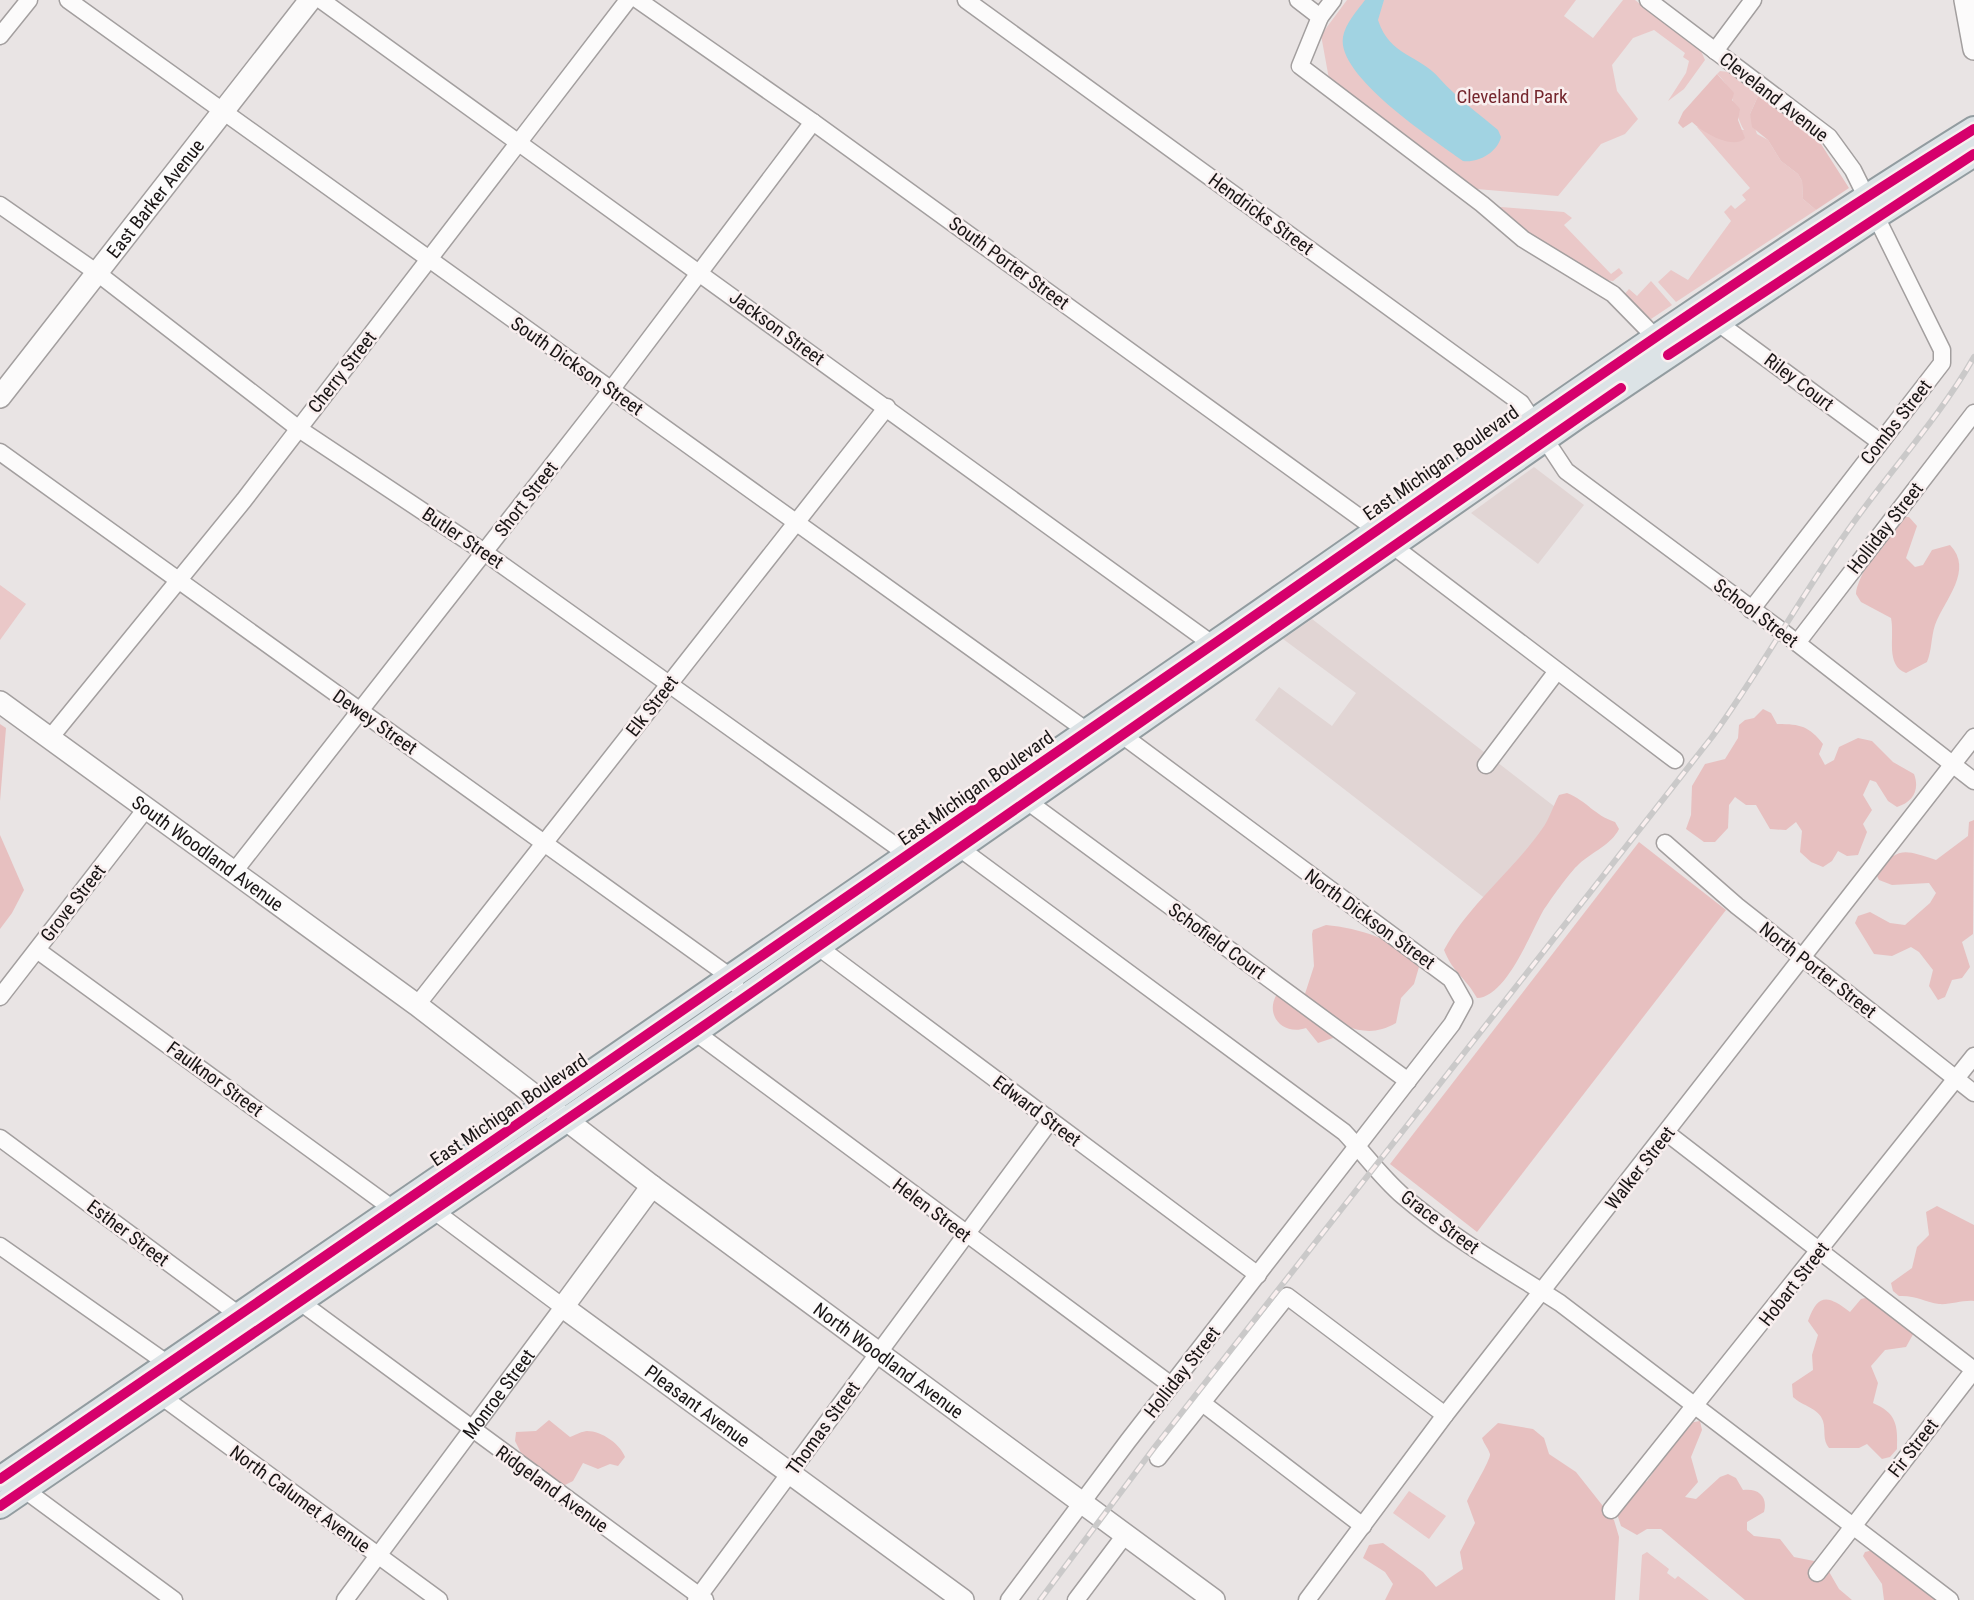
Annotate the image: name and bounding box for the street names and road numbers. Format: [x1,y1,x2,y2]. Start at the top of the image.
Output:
street label: Cleveland Avenue [1715,47,1833,147]
street label: East Barker Avenue [102,134,209,262]
street label: Hendricks Street [1204,168,1318,260]
street label: South Porter Street [944,212,1074,314]
street label: Jackson Street [725,286,829,370]
street label: South Dickson Street [506,312,648,420]
street label: Cherry Street [303,327,381,417]
street label: Riley Court [1760,348,1838,416]
street label: Combs Street [1856,375,1936,469]
street label: East Michigan Boulevard [1359,401,1523,525]
street label: Short Street [489,457,563,541]
street label: Holliday Street [1842,478,1928,578]
street label: Butler Street [418,502,508,574]
street label: School Street [1709,574,1803,652]
street label: Elk Street [621,671,683,741]
street label: Dewey Street [328,685,422,759]
street label: East Michigan Boulevard [894,726,1058,850]
street label: South Woodland Avenue [128,790,288,916]
street label: Grove Street [36,860,110,946]
street label: North Dickson Street [1300,864,1440,974]
street label: Schofield Court [1164,898,1270,984]
street label: North Porter Street [1755,917,1881,1023]
street label: Faulknor Street [162,1036,268,1122]
street label: East Michigan Boulevard [426,1049,592,1171]
street label: Edward Street [989,1070,1085,1152]
street label: Walker Street [1600,1122,1680,1214]
street label: Helen Street [888,1173,976,1247]
street label: Grace Street [1396,1185,1484,1259]
street label: Esther Street [83,1195,173,1271]
street label: Hobart Street [1754,1237,1834,1331]
street label: North Woodland Avenue [809,1297,968,1423]
street label: Holliday Street [1139,1322,1225,1422]
street label: Monroe Street [458,1344,539,1443]
street label: Pleasant Avenue [640,1359,755,1452]
street label: Thomas Street [781,1377,865,1479]
street label: Fir Street [1883,1414,1943,1482]
street label: North Calumet Avenue [225,1440,375,1558]
street label: Ridgeland Avenue [491,1441,613,1538]

